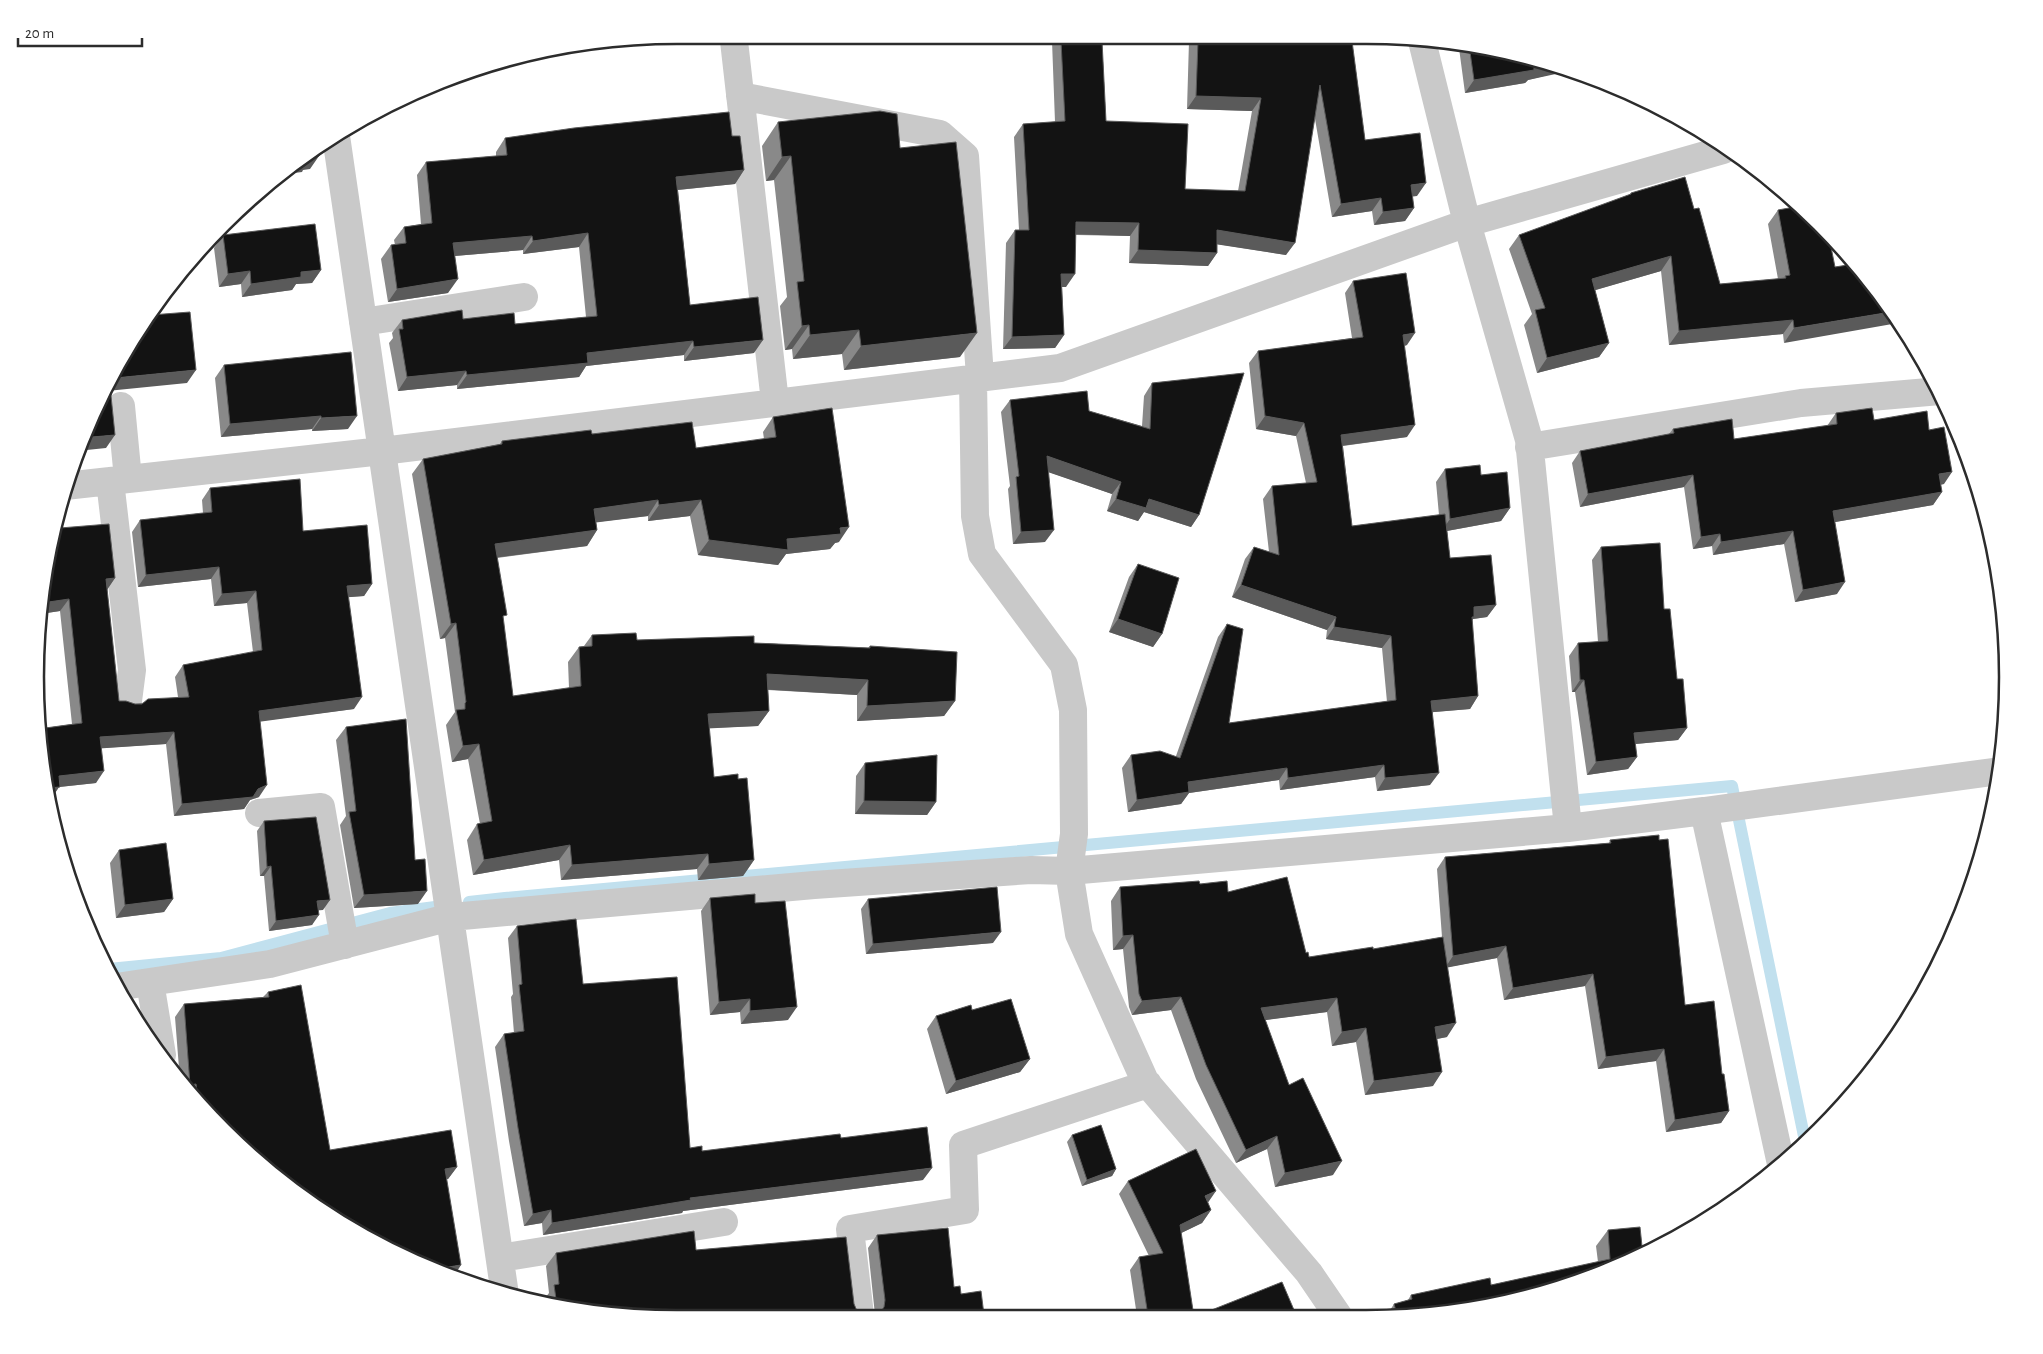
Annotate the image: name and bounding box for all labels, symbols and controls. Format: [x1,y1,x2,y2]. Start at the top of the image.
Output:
scale bar [18,15,141,47]
text: 20 m [25,26,54,41]

